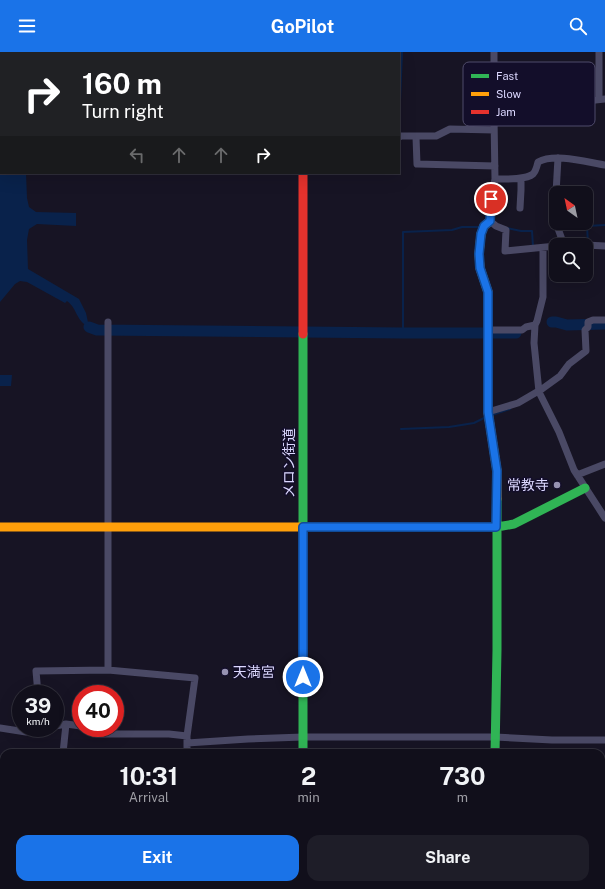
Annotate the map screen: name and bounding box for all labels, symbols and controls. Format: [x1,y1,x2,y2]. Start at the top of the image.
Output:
icon: menu [16,15,38,37]
icon: search [567,15,589,37]
text: GoPilot [271,16,334,37]
legend [463,62,595,126]
text: 160 m [82,67,162,100]
icon: right [16,68,68,120]
text: Fast [496,70,518,82]
text: Slow [496,88,522,100]
text: Turn right [82,101,164,122]
text: Jam [496,106,516,118]
icon: left [126,144,148,166]
icon: ahead [168,144,190,166]
icon: ahead [210,144,232,166]
icon: right [252,144,274,166]
pin [474,182,508,216]
north arrow [549,186,593,230]
map controls [549,186,593,282]
icon: arrive [480,188,502,210]
button: search [549,238,593,282]
street label: メロン街道 [281,428,297,498]
place label: 常教寺 [507,477,549,493]
marker: 常教寺 [552,480,562,490]
position arrow [282,656,324,698]
place label: 天満宮 [233,664,275,680]
marker: 天満宮 [220,667,230,677]
speed limit sign: 40 [72,685,124,737]
text: 39 [25,694,51,718]
text: km/h [26,715,50,727]
text: 10:31 [120,762,178,790]
text: 2 [301,762,316,790]
text: 730 [439,762,485,790]
text: Arrival [129,790,169,805]
text: min [298,790,320,805]
text: m [457,790,468,805]
button: Exit [16,835,299,881]
button: Share [307,835,589,881]

